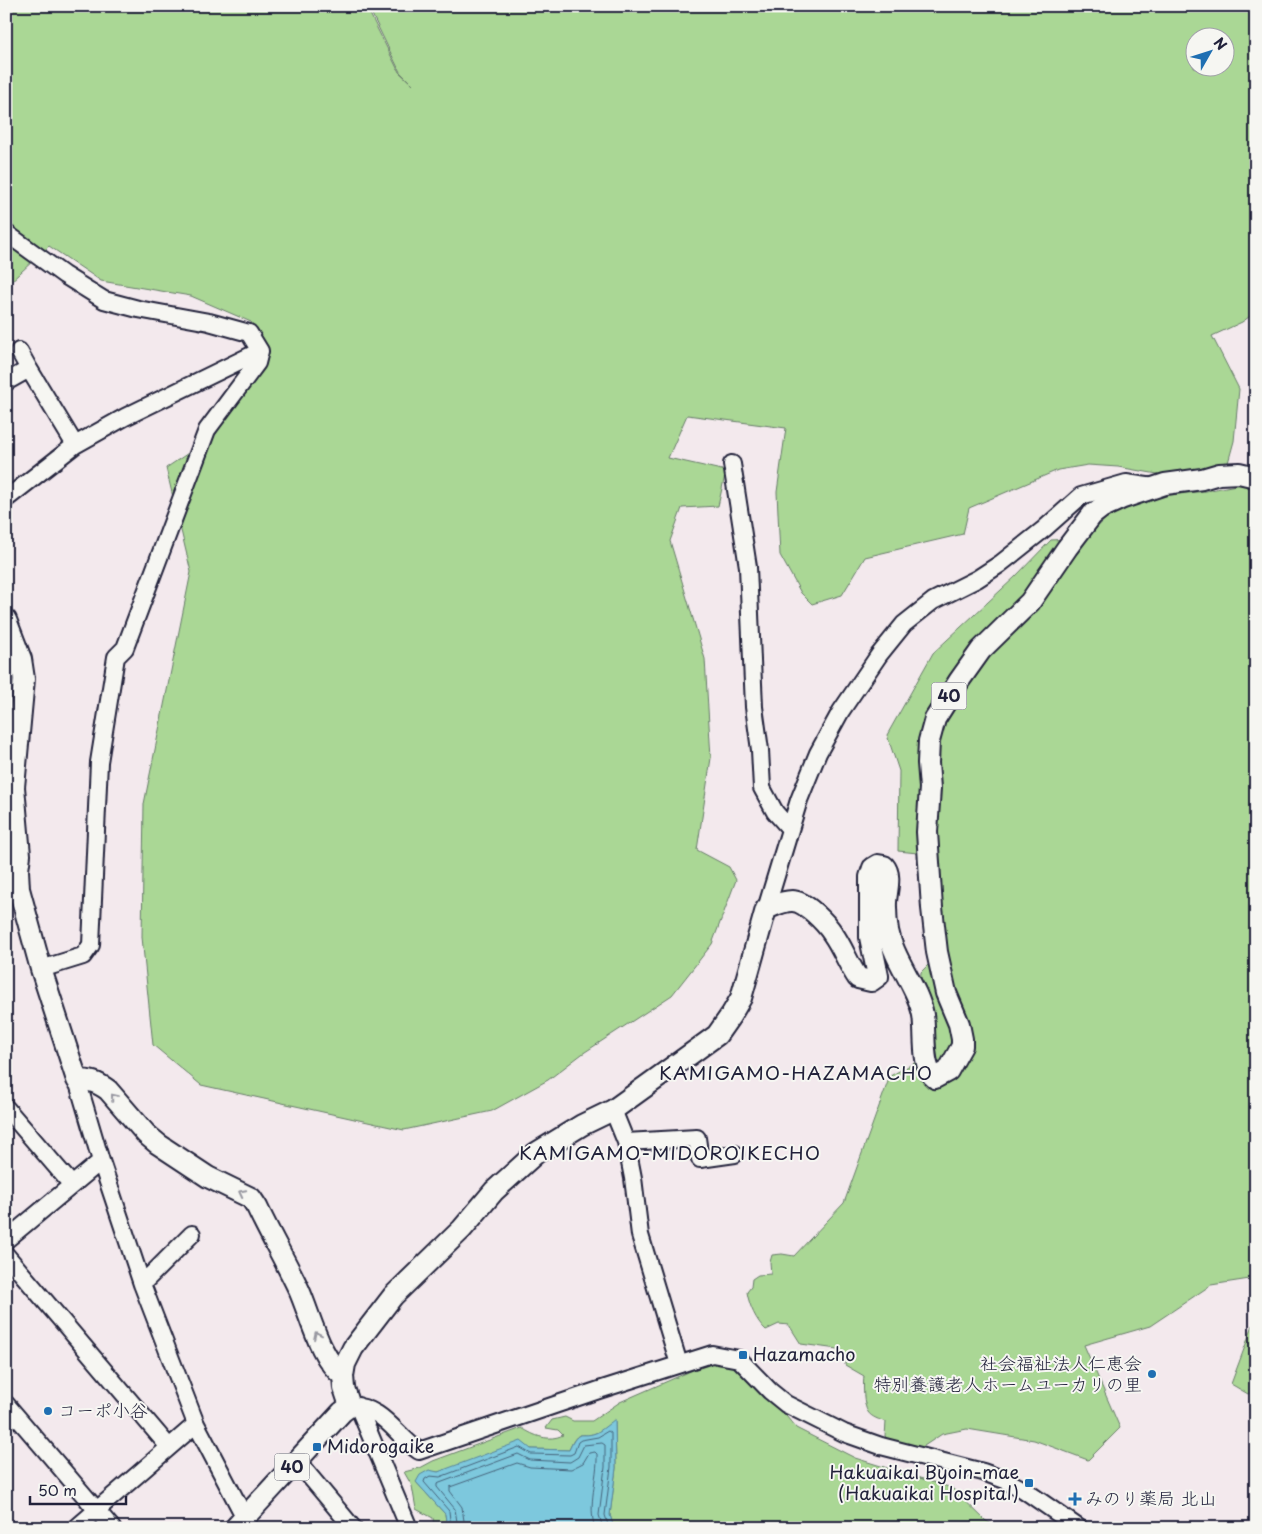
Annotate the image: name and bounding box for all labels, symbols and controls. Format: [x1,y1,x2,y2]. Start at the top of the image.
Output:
north arrow [1184,28,1234,78]
text: N [1209,33,1232,54]
road number: 40 [932,682,966,709]
district label: KAMIGAMO-HAZAMACHO [659,1058,933,1086]
one-way arrow [111,1094,120,1103]
district label: KAMIGAMO-MIDOROIKECHO [519,1138,821,1166]
one-way arrow [239,1189,248,1199]
one-way arrow [313,1331,323,1340]
place label: Hazamacho [753,1340,856,1367]
marker: Hazamacho [737,1349,749,1361]
place label: 社会福祉法人仁恵会 特別養護老人ホームユーカリの里 [873,1349,1142,1397]
marker: 社会福祉法人仁恵会 特別養護老人ホームユーカリの里 [1146,1368,1158,1380]
place label: コーポ小谷 [58,1396,148,1423]
marker: コーポ小谷 [42,1405,54,1417]
place label: Midorogaike [327,1432,434,1459]
marker: Midorogaike [311,1441,323,1453]
road number: 40 [274,1454,310,1480]
place label: Hakuaikai Byoin-mae (Hakuaikai Hospital) [830,1458,1019,1506]
scale bar [30,1474,126,1506]
marker: Hakuaikai Byoin-mae (Hakuaikai Hospital) [1023,1477,1035,1489]
text: 50 m [38,1478,77,1501]
place label: みのり薬局 北山 [1085,1484,1217,1511]
marker: みのり薬局 北山 [1069,1493,1081,1505]

